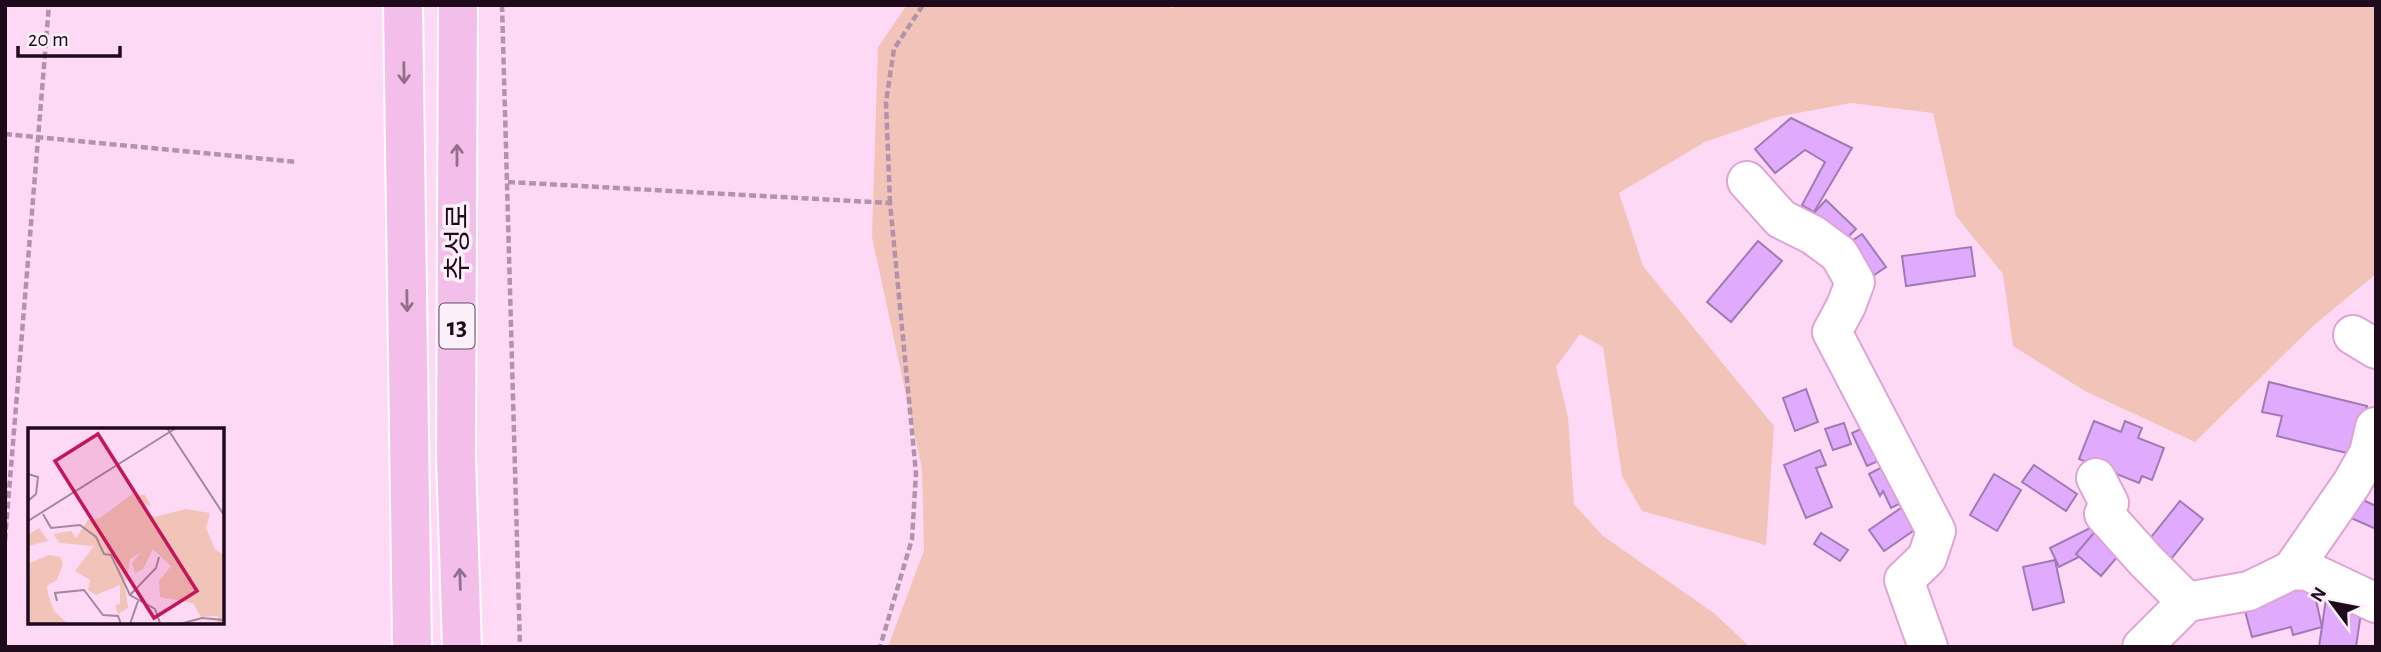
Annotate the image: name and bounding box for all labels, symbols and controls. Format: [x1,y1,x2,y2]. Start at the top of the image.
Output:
scale bar [18,14,119,58]
text: 20 m [28,29,69,50]
one-way arrow [397,62,411,85]
one-way arrow [450,144,464,167]
street label: 추성로 [443,203,473,281]
one-way arrow [400,289,414,312]
road number: 13 [440,304,475,348]
inset map [28,428,224,624]
one-way arrow [453,567,466,590]
north arrow [2297,568,2367,638]
text: N [2307,584,2330,605]

